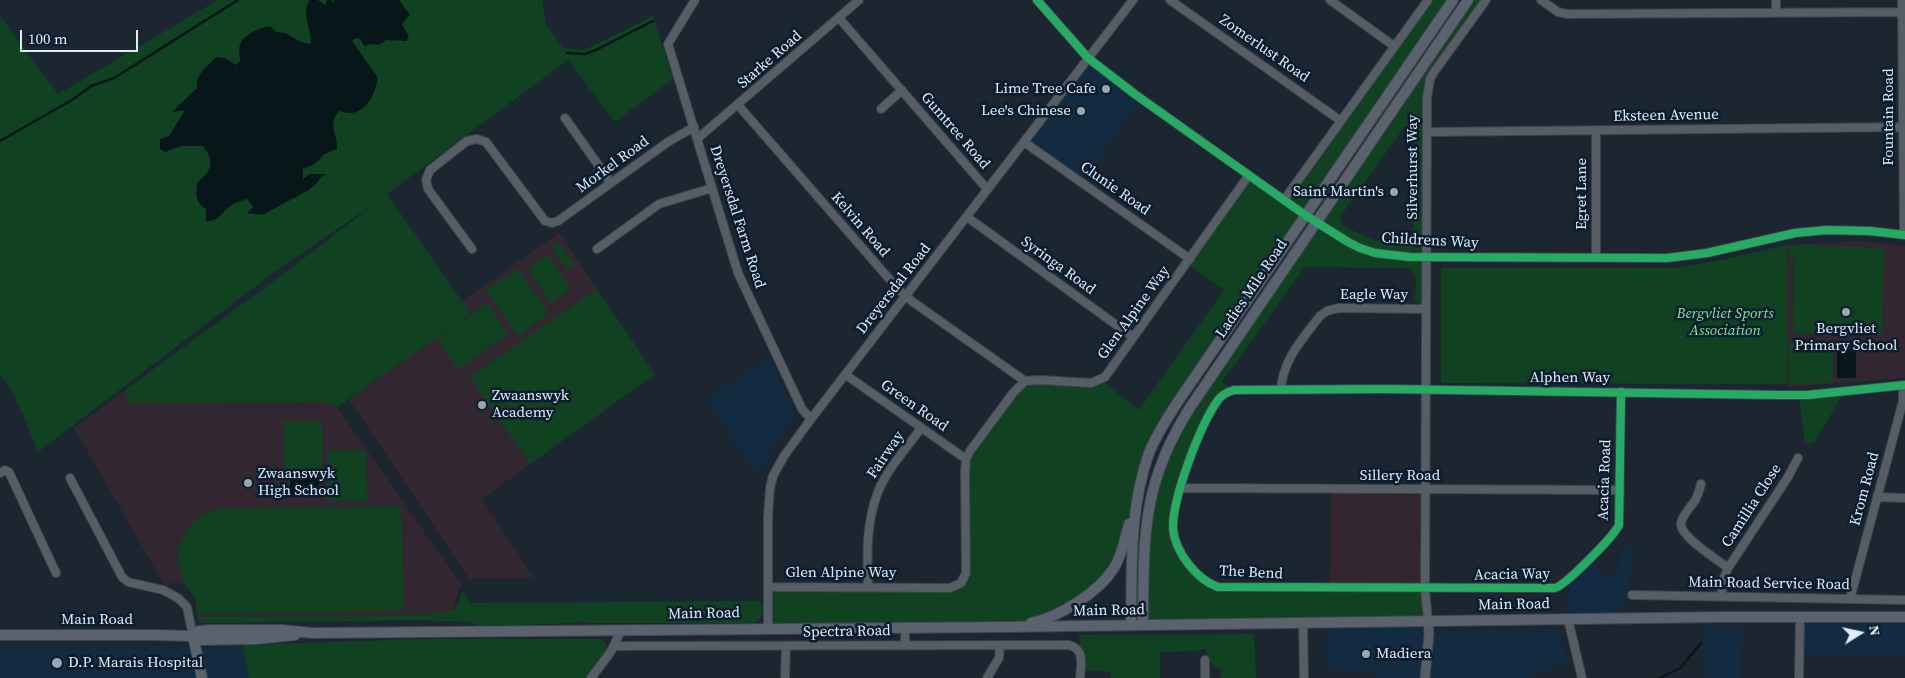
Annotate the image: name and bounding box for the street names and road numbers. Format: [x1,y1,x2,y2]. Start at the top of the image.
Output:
street label: Zomerlust Road [1216,11,1312,87]
street label: Starke Road [734,27,806,93]
street label: Fountain Road [1880,68,1898,166]
street label: Gumtree Road [917,89,993,173]
street label: Eksteen Avenue [1613,106,1719,126]
street label: Silverhurst Way [1404,115,1422,219]
street label: Morkel Road [573,133,653,197]
street label: Dreyersdal Farm Road [705,143,769,291]
street label: Clunie Road [1077,158,1153,220]
street label: Egret Lane [1573,158,1591,230]
street label: Kelvin Road [827,189,893,261]
street label: Childrens Way [1381,229,1479,253]
street label: Syringa Road [1017,233,1099,299]
street label: Ladies Mile Road [1212,236,1292,342]
street label: Dreyersdal Road [853,240,935,338]
street label: Glen Alpine Way [1094,263,1174,363]
street label: Eagle Way [1340,286,1408,304]
street label: Alphen Way [1530,369,1610,387]
street label: Green Road [877,376,951,436]
street label: Fairway [864,428,908,482]
street label: Acacia Road [1595,439,1615,521]
street label: Krom Road [1847,450,1883,528]
street label: Camillia Close [1718,461,1786,551]
street label: Sillery Road [1360,467,1440,485]
street label: The Bend [1219,562,1283,584]
street label: Glen Alpine Way [785,564,897,582]
street label: Acacia Way [1474,565,1550,585]
street label: Main Road Service Road [1688,574,1850,594]
street label: Main Road [1478,595,1550,615]
street label: Main Road [1073,601,1145,621]
street label: Main Road [668,604,740,624]
street label: Main Road [61,611,133,629]
street label: Spectra Road [803,622,891,642]

